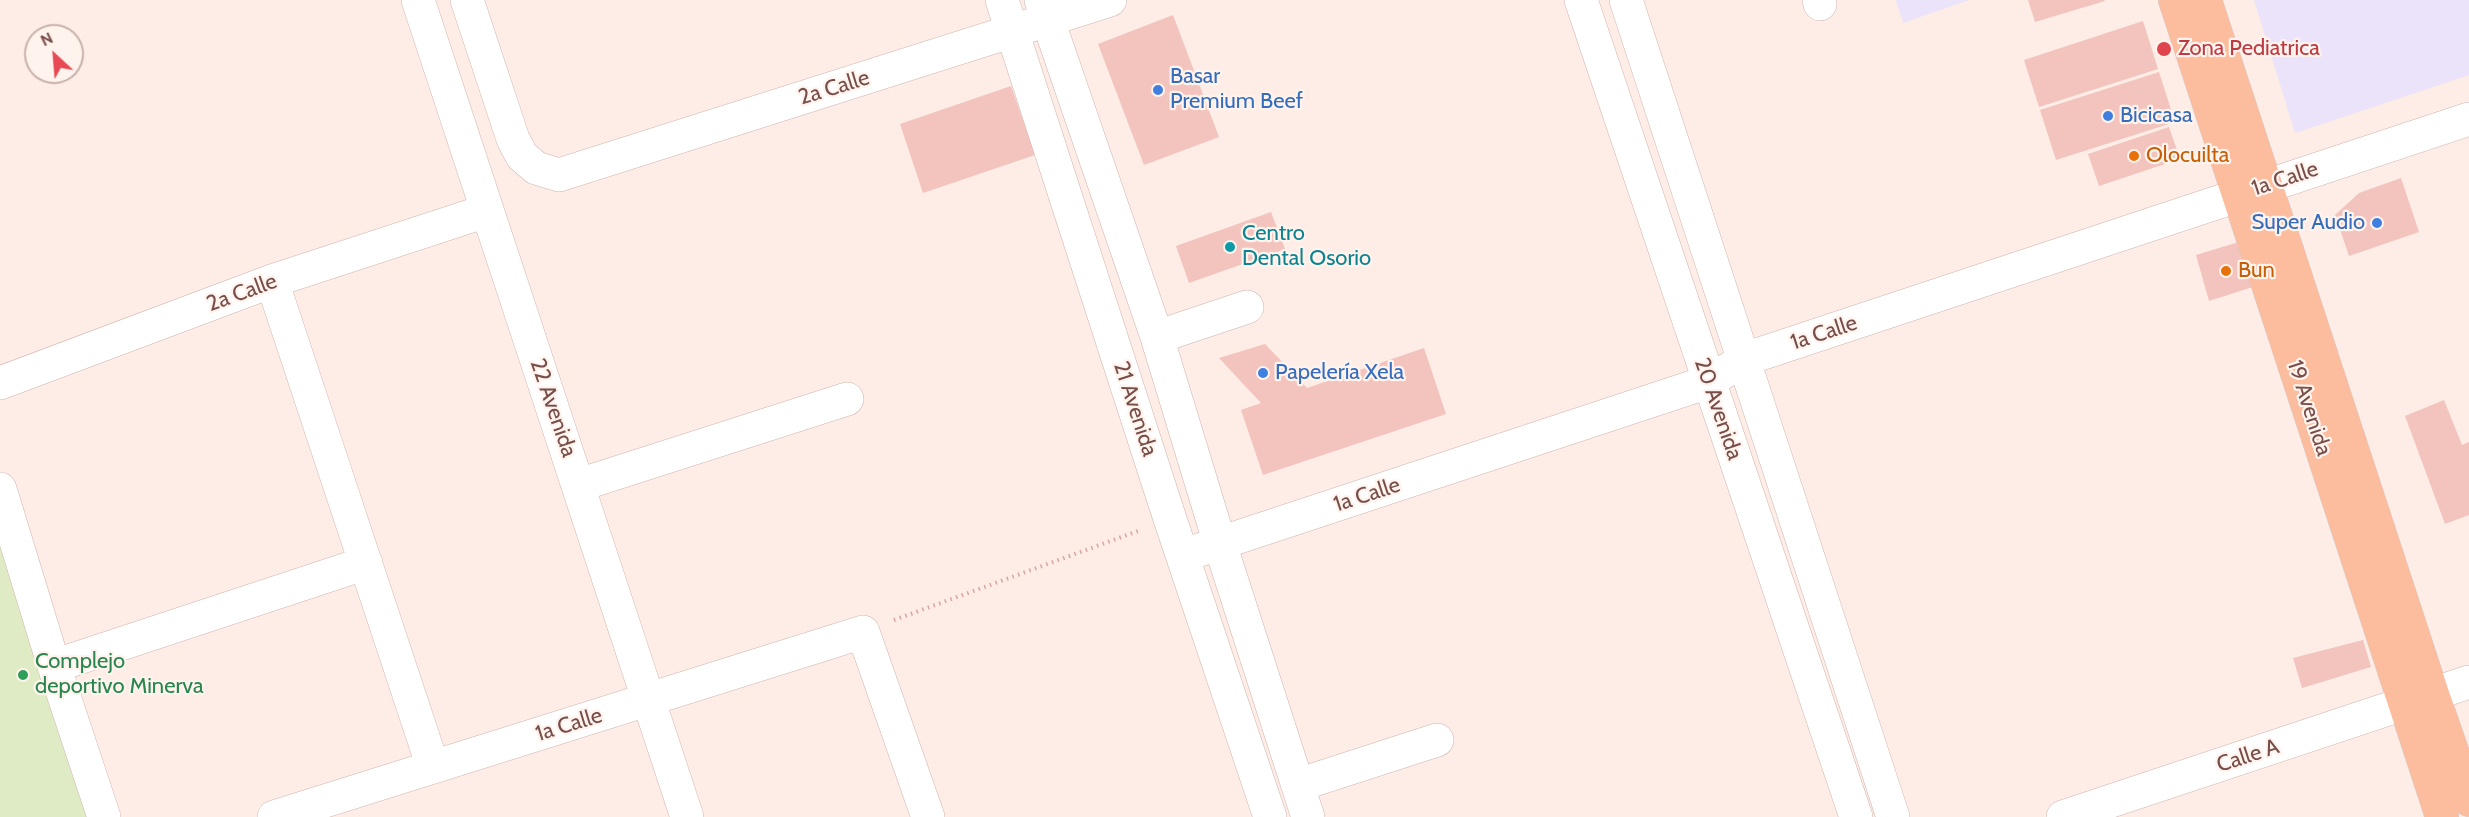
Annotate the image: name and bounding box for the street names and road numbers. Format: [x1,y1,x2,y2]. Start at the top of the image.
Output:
street label: 2a Calle [795,65,873,111]
street label: 1a Calle [2248,156,2322,202]
street label: 2a Calle [203,268,281,318]
street label: 1a Calle [1787,310,1861,356]
street label: 20 Avenida [1688,354,1748,464]
street label: 22 Avenida [524,355,582,461]
street label: 19 Avenida [2281,357,2337,459]
street label: 21 Avenida [1107,358,1163,460]
street label: 1a Calle [1330,472,1404,518]
street label: 1a Calle [532,702,606,748]
street label: Calle A [2213,734,2283,778]

